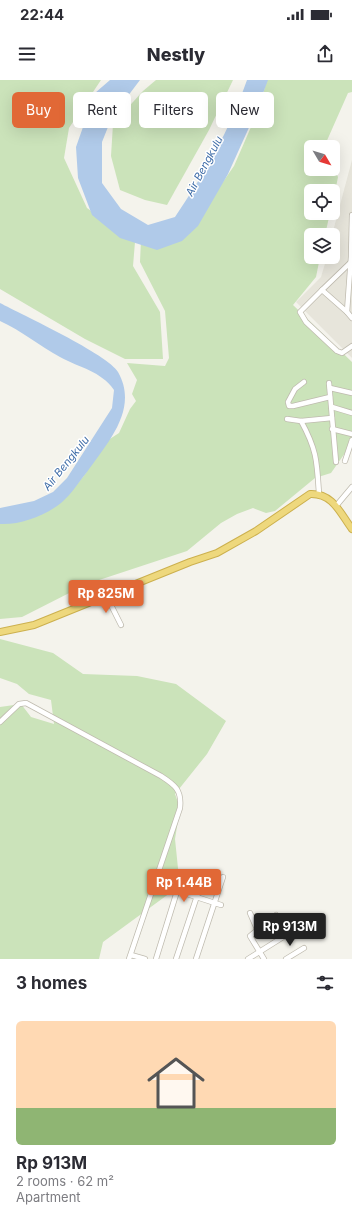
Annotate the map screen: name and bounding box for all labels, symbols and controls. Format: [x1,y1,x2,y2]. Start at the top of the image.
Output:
text: 22:44 [20,5,64,24]
icon: menu [16,43,38,65]
icon: share [314,43,336,65]
text: Nestly [147,44,205,65]
chip: Buy [12,92,65,128]
chip: Rent [73,92,131,128]
chip: Filters [139,92,208,128]
chip: New [216,92,274,128]
water label: Air Bengkulu [182,133,226,199]
north arrow [304,140,340,176]
map controls [304,140,340,264]
button: locate [304,184,340,220]
button: layers [304,228,340,264]
water label: Air Bengkulu [39,433,93,494]
pin: Rp 825M [69,580,143,614]
text: Rp 825M [78,585,134,601]
pin: Rp 1.44B [143,869,225,903]
text: Rp 1.44B [156,874,212,890]
pin: Rp 913M [253,913,327,947]
text: Rp 913M [263,918,317,934]
icon: filters [314,972,336,994]
text: 3 homes [16,973,87,993]
icon: home [140,1047,212,1119]
text: Rp 913M [16,1153,87,1173]
text: 2 rooms · 62 m² [16,1173,114,1189]
text: Apartment [16,1189,81,1205]

